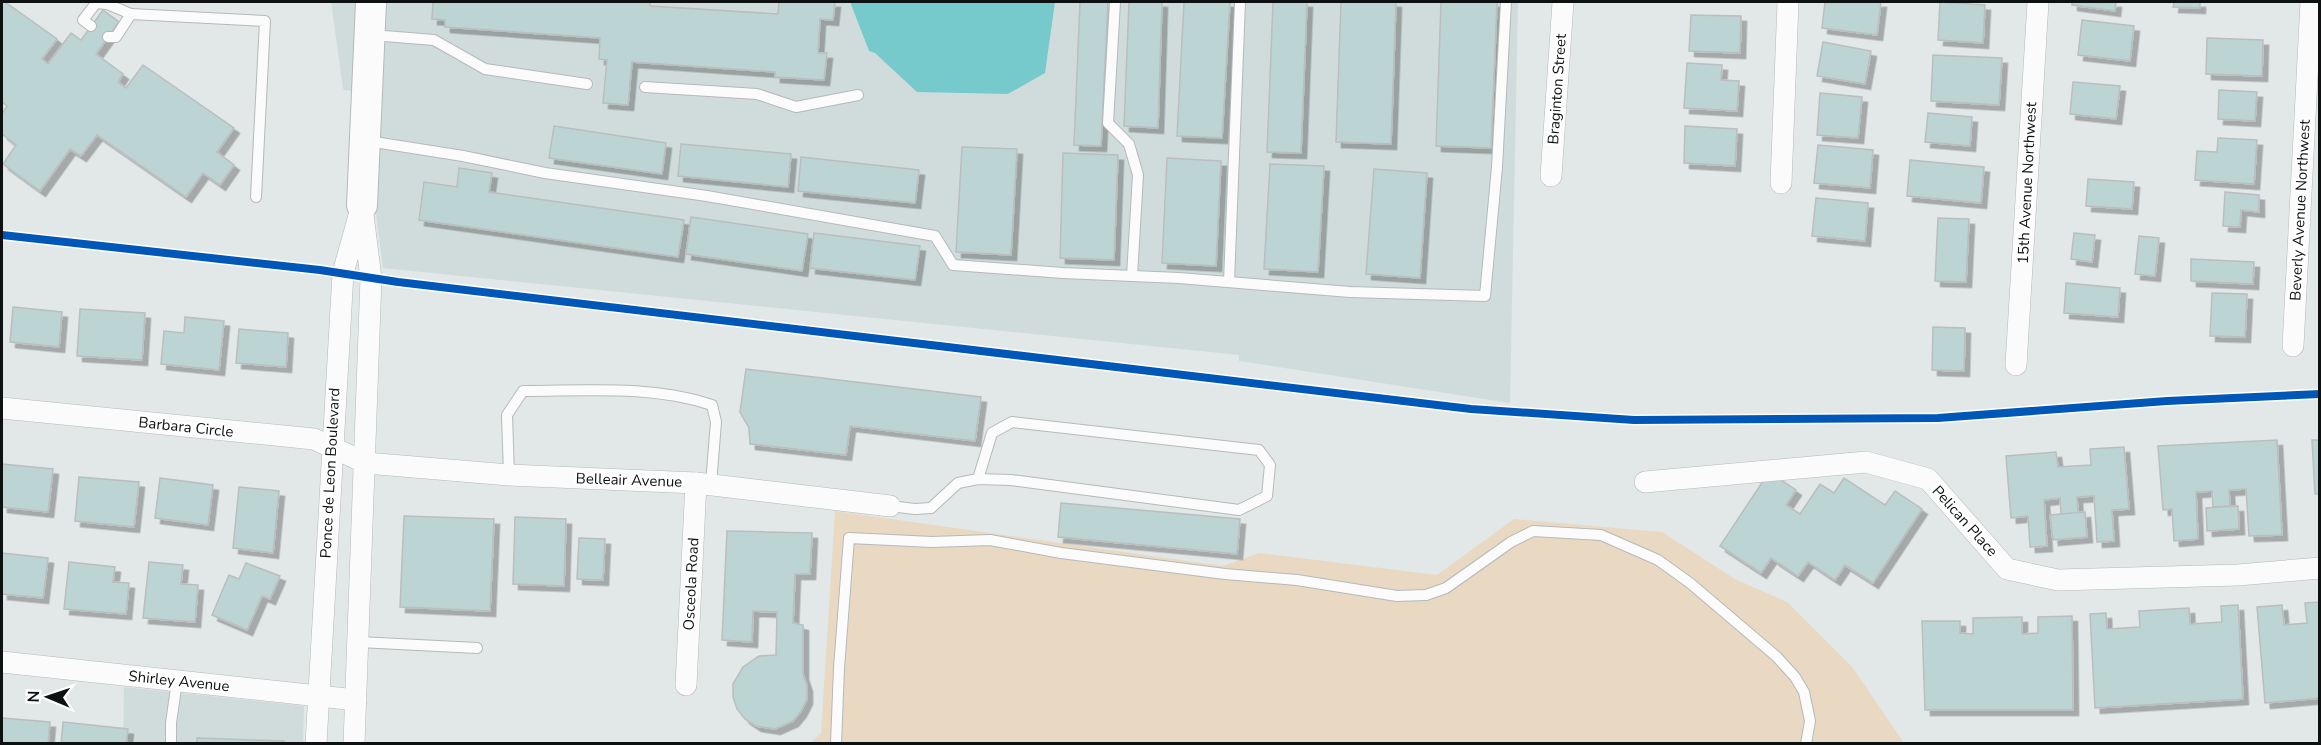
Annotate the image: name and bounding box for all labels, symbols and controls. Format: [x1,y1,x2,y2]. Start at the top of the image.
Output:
street label: Braginton Street [1543,32,1571,145]
street label: 15th Avenue Northwest [2013,101,2041,265]
street label: Beverly Avenue Northwest [2285,118,2315,301]
street label: Ponce de Leon Boulevard [316,387,344,559]
street label: Barbara Circle [138,412,234,442]
street label: Belleair Avenue [575,468,683,492]
street label: Pelican Place [1928,481,2002,561]
street label: Osceola Road [679,537,703,631]
street label: Shirley Avenue [127,666,231,696]
north arrow [18,667,78,727]
text: N [23,690,45,703]

